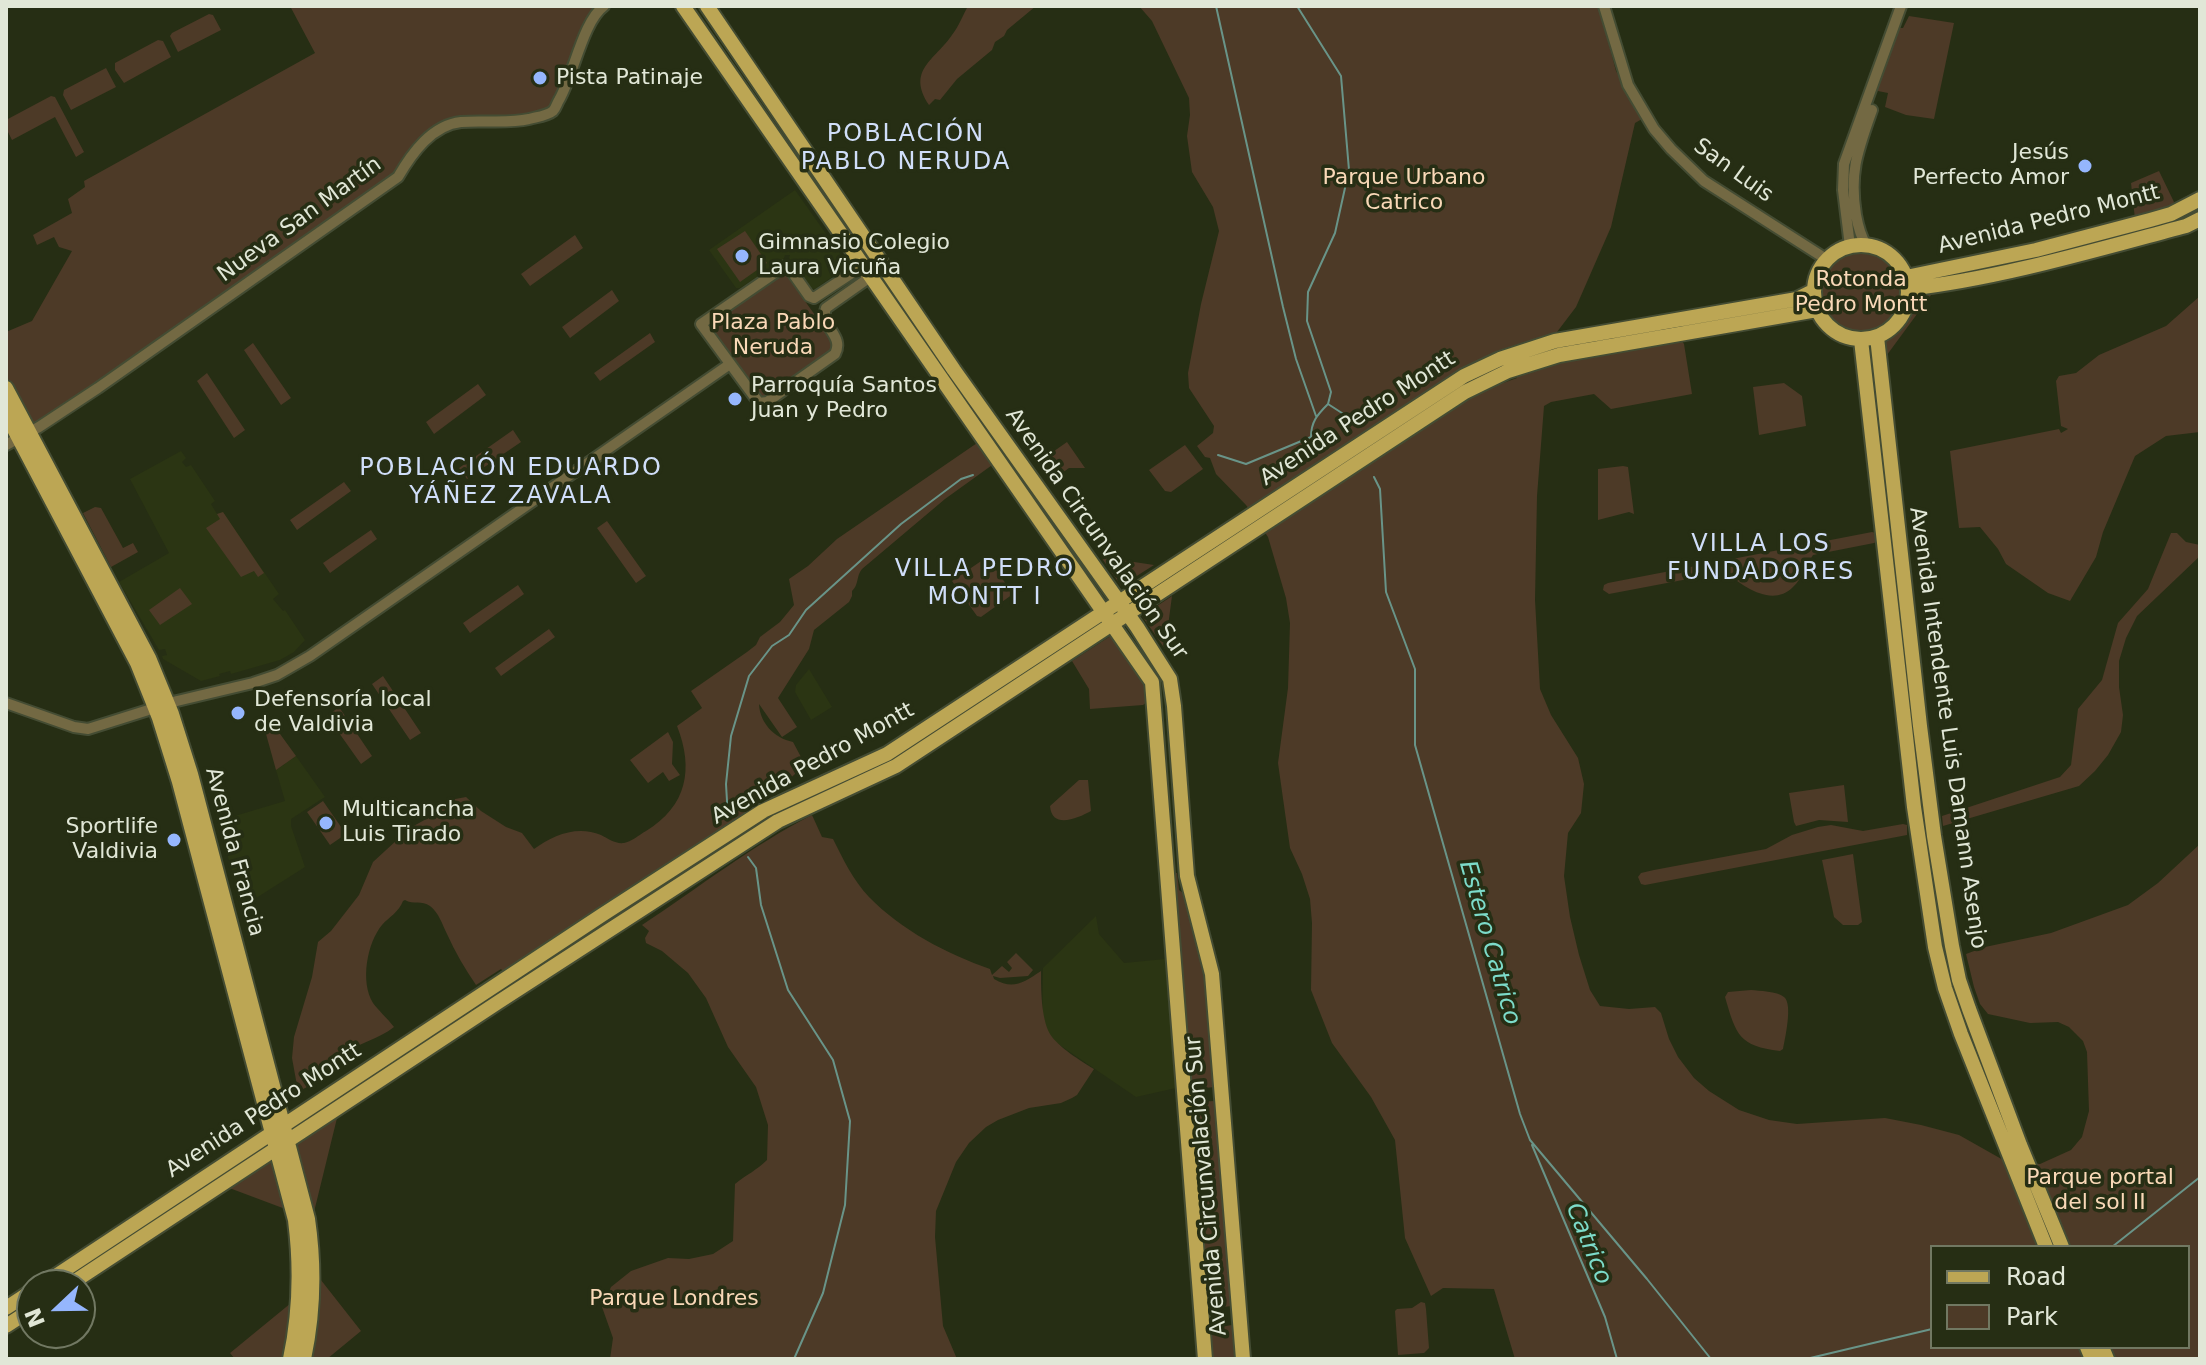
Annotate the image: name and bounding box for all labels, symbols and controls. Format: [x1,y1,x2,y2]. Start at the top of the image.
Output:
place label: Pista Patinaje [556,65,703,91]
marker: Pista Patinaje [531,69,549,87]
district label: POBLACIÓN PABLO NERUDA [801,121,1011,177]
street label: San Luis [1688,133,1778,209]
place label: Jesús Perfecto Amor [1912,140,2069,192]
street label: Nueva San Martín [213,152,387,288]
marker: Jesús Perfecto Amor [2076,157,2094,175]
park label: Parque Urbano Catrico [1323,165,1485,216]
street label: Avenida Pedro Montt [1935,180,2163,260]
place label: Gimnasio Colegio Laura Vicuña [758,230,950,282]
marker: Gimnasio Colegio Laura Vicuña [733,247,751,265]
park label: Rotonda Pedro Montt [1795,267,1927,318]
park label: Plaza Pablo Neruda [711,310,835,362]
street label: Avenida Pedro Montt [1255,346,1461,492]
place label: Parroquía Santos Juan y Pedro [751,373,937,424]
marker: Parroquía Santos Juan y Pedro [726,390,744,408]
street label: Avenida Circunvalación Sur [999,403,1193,665]
district label: POBLACIÓN EDUARDO YÁÑEZ ZAVALA [359,455,663,511]
street label: Avenida Intendente Luis Damann Asenjo [1903,505,1991,951]
district label: VILLA LOS FUNDADORES [1667,531,1855,587]
district label: VILLA PEDRO MONTT I [895,556,1075,612]
place label: Defensoría local de Valdivia [254,687,432,738]
street label: Avenida Pedro Montt [707,697,919,831]
marker: Defensoría local de Valdivia [229,704,247,722]
street label: Avenida Francia [199,765,269,939]
place label: Multicancha Luis Tirado [342,797,475,848]
place label: Sportlife Valdivia [65,814,158,866]
marker: Multicancha Luis Tirado [317,814,335,832]
marker: Sportlife Valdivia [165,831,183,849]
water label: Estero Catrico [1452,858,1526,1028]
street label: Avenida Circunvalación Sur [1181,1035,1233,1337]
street label: Avenida Pedro Montt [161,1038,367,1184]
park label: Parque portal del sol II [2026,1165,2174,1216]
water label: Catrico [1559,1199,1617,1289]
legend [1930,1245,2190,1349]
text: Road [2006,1263,2066,1291]
north arrow [16,1269,96,1349]
park label: Parque Londres [589,1286,759,1312]
text: Park [2006,1303,2058,1331]
text: N [20,1304,50,1331]

